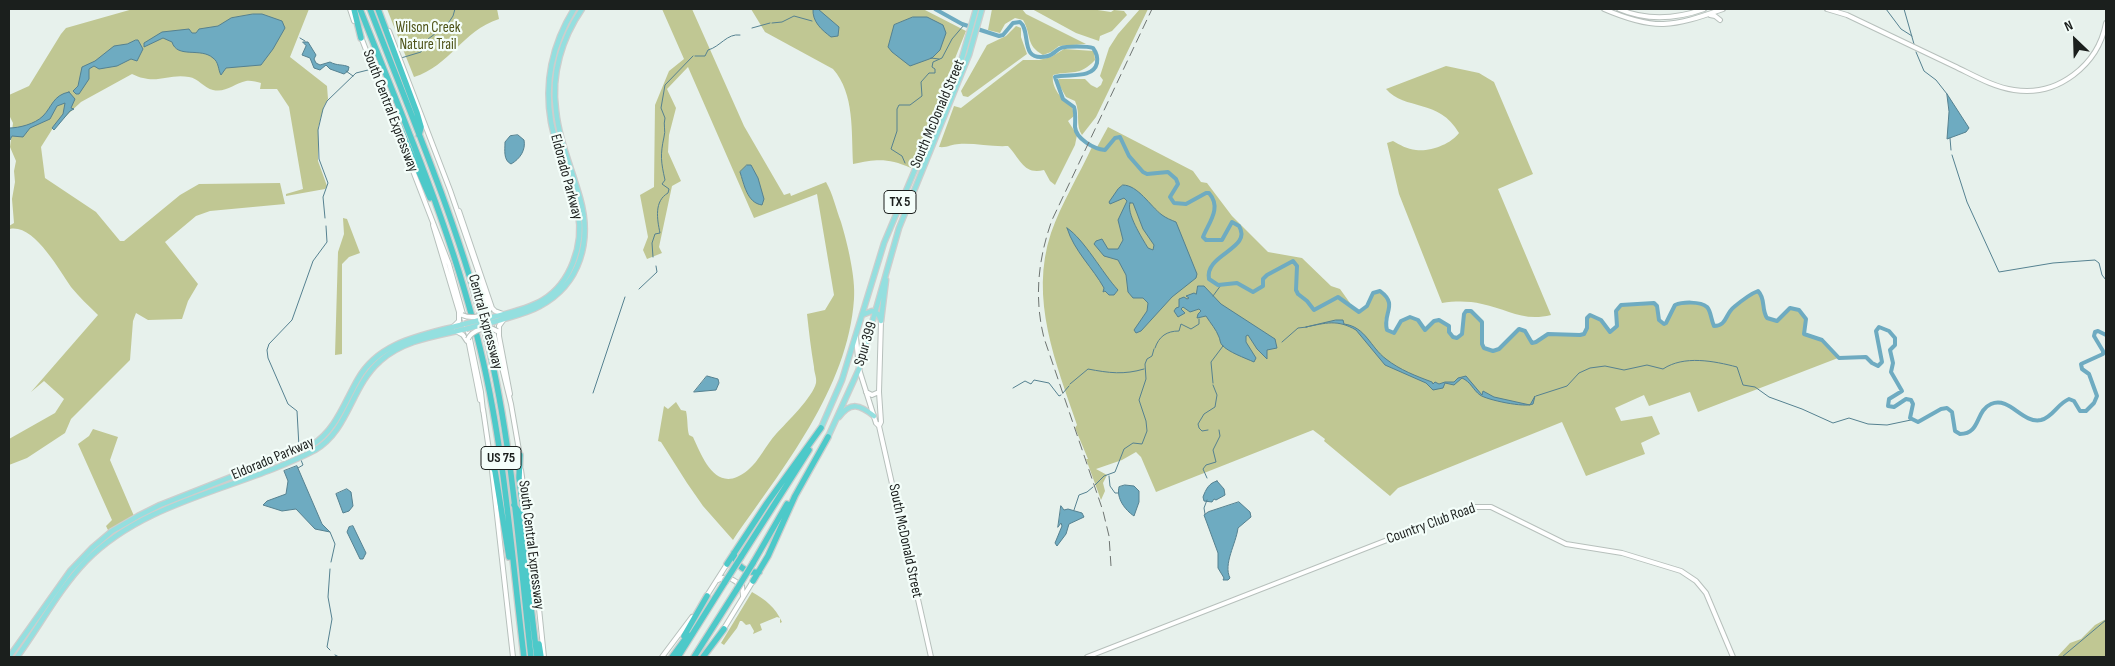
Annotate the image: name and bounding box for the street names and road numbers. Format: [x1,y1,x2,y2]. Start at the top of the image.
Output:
street label: South Central Expressway [358,47,422,175]
street label: South McDonald Street [907,57,969,171]
street label: Eldorado Parkway [546,132,586,222]
road number: TX 5 [884,190,916,213]
street label: Central Expressway [464,272,506,372]
street label: Spur 399 [851,320,881,368]
street label: Eldorado Parkway [229,434,317,484]
road number: US 75 [481,446,521,469]
street label: South Central Expressway [514,479,548,611]
street label: South McDonald Street [884,482,926,600]
street label: Country Club Road [1384,500,1478,548]

